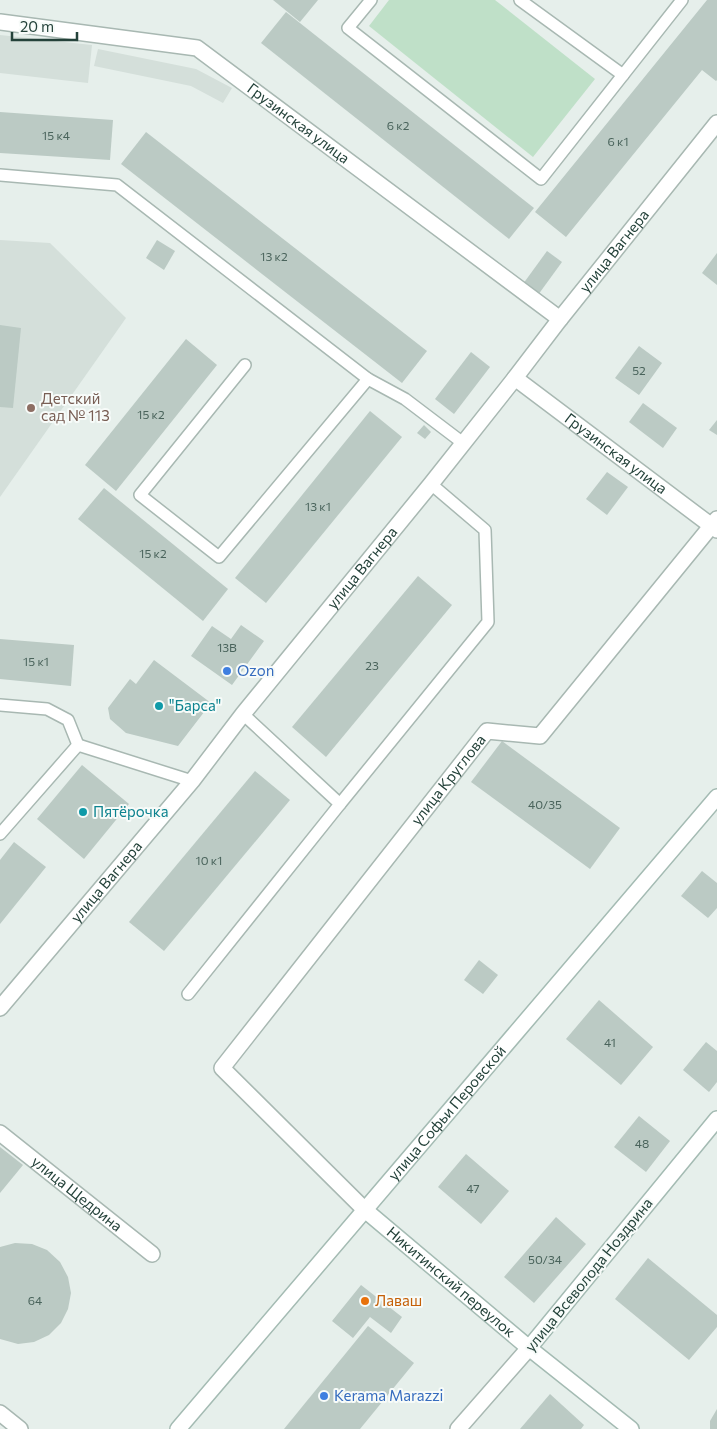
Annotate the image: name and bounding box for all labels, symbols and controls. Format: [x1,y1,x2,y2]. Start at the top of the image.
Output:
scale bar [12,10,78,42]
text: 20 m [20,17,54,35]
street label: Грузинская улица [244,79,353,167]
house number: 6 к2 [387,118,410,132]
house number: 15 к4 [42,128,70,142]
house number: 6 к1 [607,134,629,148]
street label: улица Вагнера [575,205,652,296]
house number: 13 к2 [260,249,288,263]
house number: 52 [632,363,646,377]
place label: Детский сад № 113 [41,389,110,424]
marker: Детский сад № 113 [25,402,37,414]
house number: 15 к2 [137,407,165,421]
street label: Грузинская улица [562,409,671,497]
house number: 13 к1 [305,499,331,513]
street label: улица Вагнера [323,523,400,612]
house number: 15 к2 [139,546,167,560]
house number: 13В [217,640,237,654]
house number: 15 к1 [23,654,49,668]
house number: 23 [365,658,379,672]
place label: Ozon [237,661,274,679]
marker: Ozon [221,665,233,677]
place label: "Барса" [169,696,221,714]
marker: "Барса" [153,700,165,712]
street label: улица Круглова [407,731,489,828]
house number: 40/35 [528,797,562,811]
place label: Пятёрочка [93,802,168,820]
marker: Пятёрочка [77,806,89,818]
street label: улица Вагнера [66,837,145,926]
house number: 10 к1 [196,853,222,867]
house number: 41 [604,1035,616,1049]
street label: улица Софьи Перовской [384,1041,509,1184]
house number: 48 [635,1136,649,1150]
street label: улица Щедрина [28,1152,126,1235]
house number: 47 [466,1181,480,1195]
street label: улица Всеволода Ноздрина [521,1194,656,1355]
street label: Никитинский переулок [383,1222,519,1340]
house number: 50/34 [528,1252,562,1266]
place label: Лаваш [375,1291,422,1309]
house number: 64 [28,1293,42,1307]
marker: Лаваш [359,1295,371,1307]
place label: Kerama Marazzi [334,1386,443,1404]
marker: Kerama Marazzi [318,1390,330,1402]

